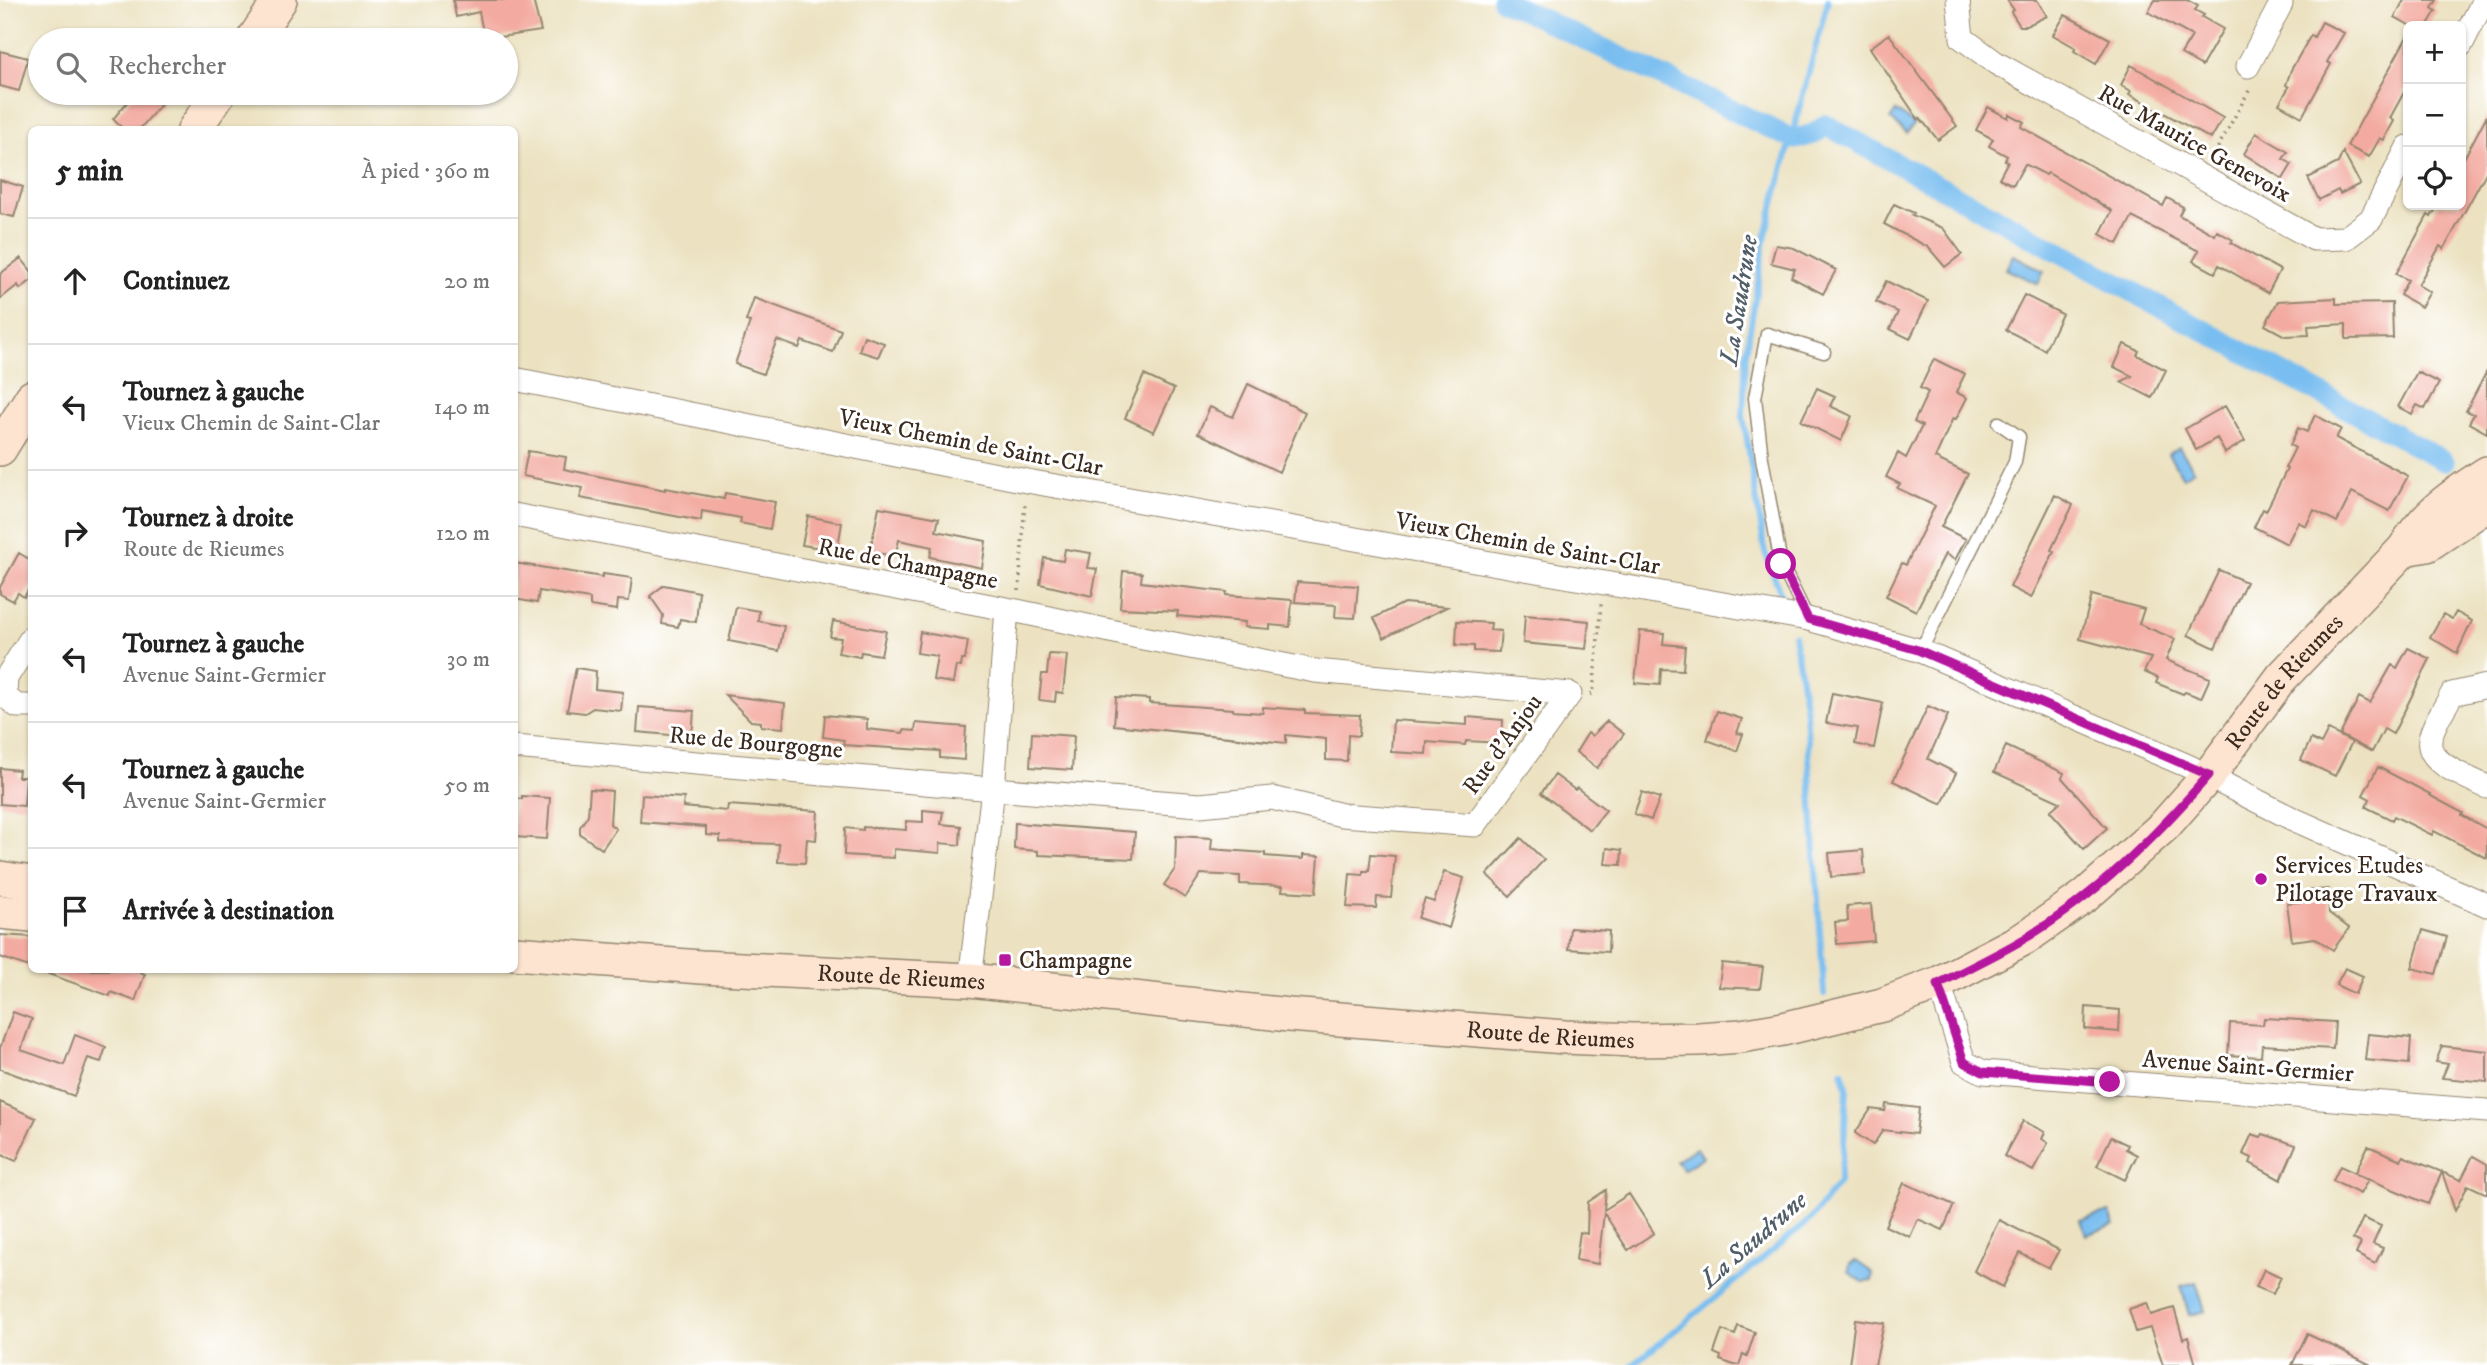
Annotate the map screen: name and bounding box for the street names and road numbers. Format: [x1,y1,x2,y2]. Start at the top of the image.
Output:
street label: Rue Maurice Genevoix [2093,78,2296,209]
street label: Vieux Chemin de Saint-Clar [835,402,1105,483]
street label: Vieux Chemin de Saint-Clar [1392,506,1663,582]
street label: Rue de Champagne [815,532,1000,596]
street label: Route de Rieumes [2219,608,2350,756]
street label: Rue d'Anjou [1456,689,1549,801]
street label: Rue de Bourgogne [668,720,844,766]
street label: Route de Rieumes [816,959,987,998]
street label: Route de Rieumes [1465,1015,1635,1056]
street label: Avenue Saint-Germier [2141,1045,2355,1089]

